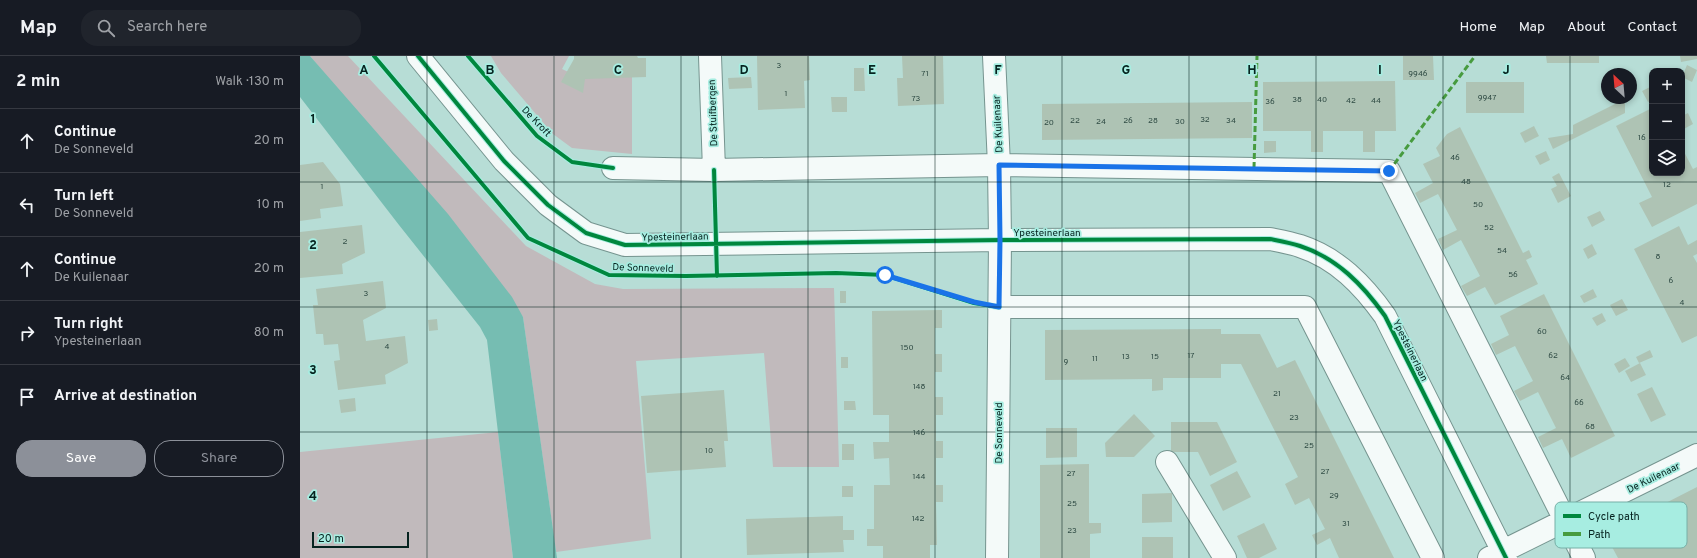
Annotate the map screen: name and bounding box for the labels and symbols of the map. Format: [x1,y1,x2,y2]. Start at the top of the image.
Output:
house number: 3 [777,61,782,71]
text: A [359,63,369,79]
text: B [486,63,495,79]
text: C [614,63,622,79]
text: D [739,63,749,79]
text: E [868,63,876,79]
text: F [994,63,1002,79]
text: G [1122,63,1131,79]
text: H [1247,63,1257,79]
text: I [1378,63,1382,79]
text: J [1502,63,1510,79]
north arrow [1601,68,1637,104]
house number: 71 [921,69,929,79]
house number: 9946 [1408,69,1428,79]
street label: De Stuifbergen [706,79,721,147]
house number: 1 [785,89,787,99]
house number: 9947 [1478,93,1496,103]
house number: 73 [912,94,921,104]
street label: De Kuilenaar [990,95,1006,153]
house number: 38 [1292,95,1302,105]
house number: 40 [1317,95,1327,105]
house number: 42 [1346,96,1356,106]
house number: 44 [1371,96,1381,106]
house number: 36 [1265,97,1275,107]
street label: De Kroft [518,104,554,140]
text: 1 [310,112,316,128]
house number: 32 [1200,115,1210,125]
house number: 22 [1070,116,1080,126]
house number: 26 [1123,116,1133,126]
house number: 28 [1148,116,1158,126]
house number: 34 [1226,116,1236,126]
house number: 24 [1096,117,1106,127]
house number: 30 [1175,117,1185,127]
house number: 20 [1044,118,1054,128]
house number: 16 [1638,133,1646,143]
house number: 46 [1450,153,1460,163]
route end [1380,162,1398,180]
house number: 48 [1461,177,1471,187]
house number: 12 [1663,180,1671,190]
house number: 1 [321,182,323,192]
house number: 50 [1473,200,1483,210]
house number: 52 [1484,223,1494,233]
street label: Ypesteinerlaan [1013,227,1081,240]
street label: Ypesteinerlaan [641,230,709,245]
house number: 2 [343,237,348,247]
text: 2 [309,238,317,254]
house number: 54 [1497,246,1507,256]
house number: 8 [1656,252,1661,262]
street label: De Sonneveld [612,261,674,276]
route start [876,266,894,284]
house number: 56 [1508,270,1518,280]
house number: 6 [1669,276,1674,286]
house number: 3 [364,289,369,299]
house number: 4 [1680,298,1685,308]
street label: Ypesteinerlaan [1389,318,1430,384]
house number: 60 [1537,327,1547,337]
house number: 4 [385,342,390,352]
house number: 150 [900,343,914,353]
house number: 17 [1187,351,1195,361]
house number: 62 [1548,351,1558,361]
house number: 13 [1122,352,1130,362]
house number: 15 [1151,352,1159,362]
house number: 11 [1092,354,1098,364]
house number: 9 [1064,357,1069,367]
text: 3 [309,363,317,379]
house number: 64 [1560,373,1570,383]
house number: 148 [913,382,925,392]
house number: 21 [1273,389,1281,399]
house number: 66 [1574,398,1584,408]
street label: De Sonneveld [993,402,1006,464]
house number: 23 [1289,413,1299,423]
house number: 68 [1585,422,1595,432]
house number: 146 [913,428,926,438]
house number: 25 [1304,441,1314,451]
house number: 10 [705,446,713,456]
street label: De Kuilenaar [1625,460,1682,497]
house number: 27 [1321,467,1330,477]
house number: 27 [1067,469,1076,479]
house number: 144 [913,472,925,482]
text: 4 [309,489,317,505]
house number: 29 [1329,491,1339,501]
house number: 25 [1067,499,1077,509]
legend [1555,502,1687,548]
text: Cycle path [1588,510,1640,524]
house number: 142 [912,514,924,524]
house number: 31 [1342,519,1350,529]
house number: 23 [1067,526,1077,536]
text: Path [1588,528,1610,542]
scale bar [312,530,409,549]

